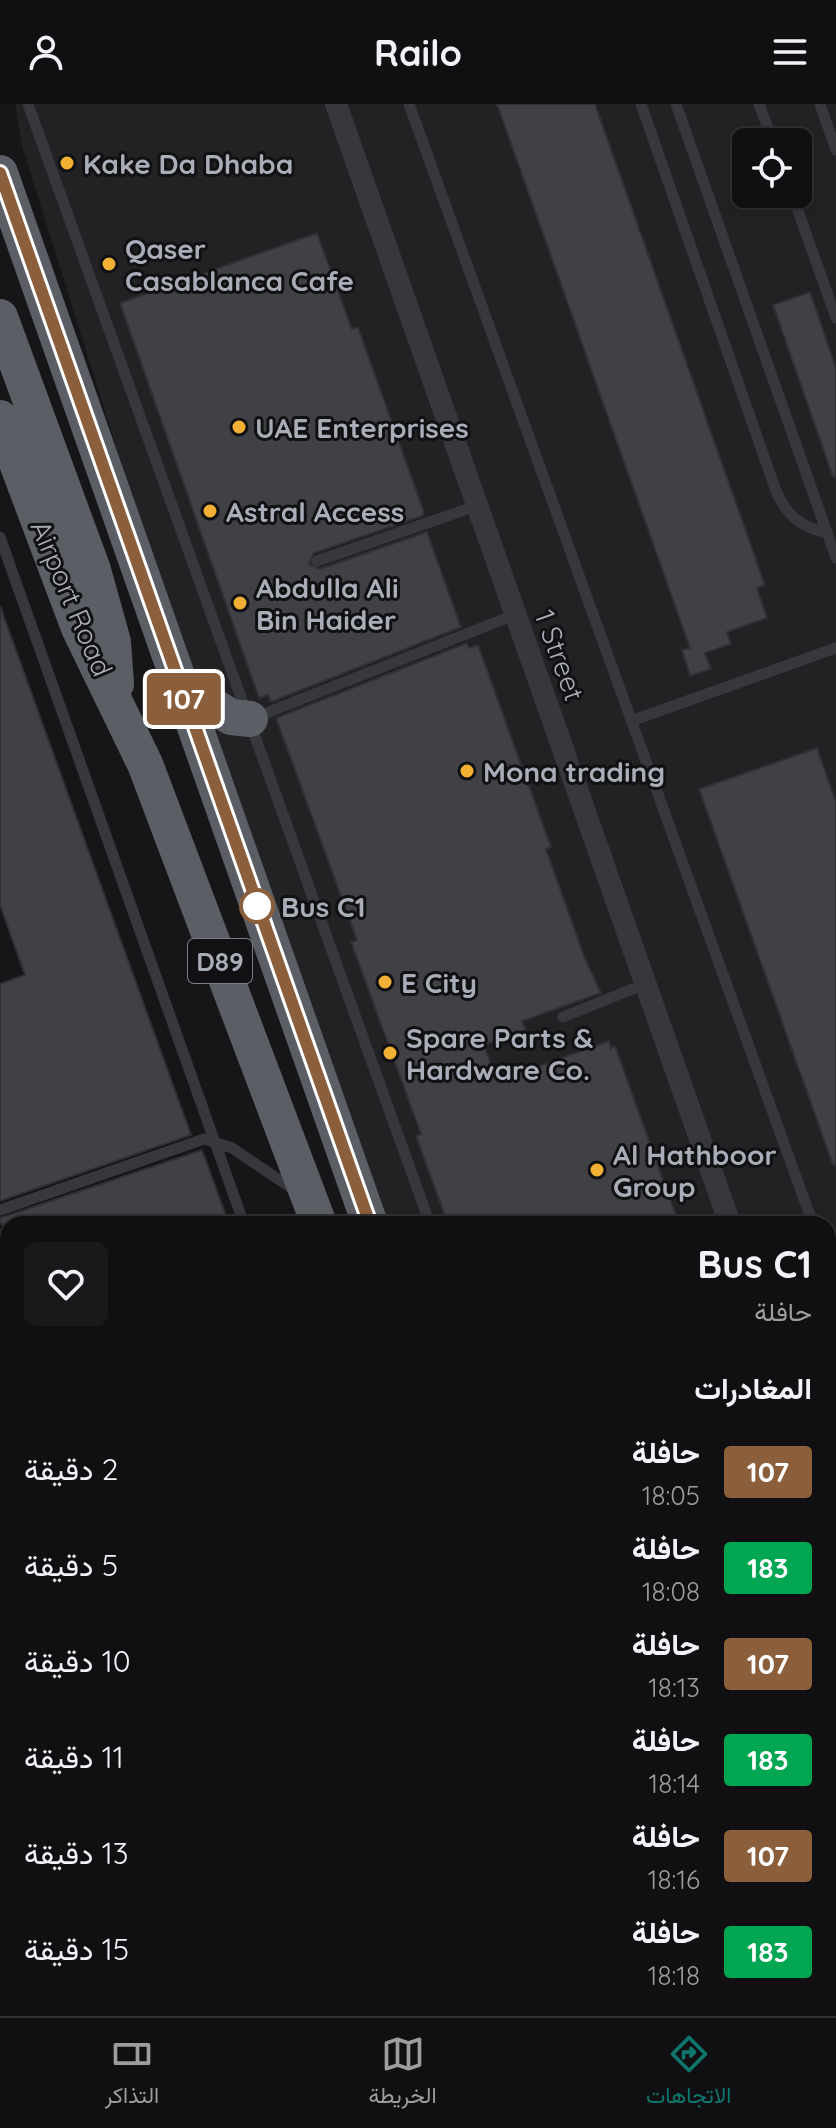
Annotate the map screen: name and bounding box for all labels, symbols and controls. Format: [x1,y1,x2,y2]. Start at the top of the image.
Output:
icon: person [24,30,68,74]
text: Railo [374,30,462,75]
icon: menu [768,30,812,74]
map controls [732,128,812,208]
button: locate [732,128,812,208]
place label: Kake Da Dhaba [83,146,293,181]
marker: Kake Da Dhaba [58,154,76,172]
place label: Qaser Casablanca Cafe [125,231,354,298]
marker: Qaser Casablanca Cafe [100,255,118,273]
place label: UAE Enterprises [255,410,469,445]
marker: UAE Enterprises [230,418,248,436]
place label: Astral Access [226,494,404,529]
marker: Astral Access [201,502,219,520]
street label: Airport Road [23,515,121,681]
place label: Abdulla Ali Bin Haider [256,570,399,637]
marker: Abdulla Ali Bin Haider [231,594,249,612]
street label: 1 Street [527,605,593,705]
line badge: 107 [138,673,230,725]
text: 107 [163,681,205,716]
place label: Mona trading [483,754,665,789]
marker: Mona trading [458,762,476,780]
marker: Bus C1 [240,889,274,923]
place label: Bus C1 [281,889,366,924]
road number: D89 [188,939,252,983]
place label: E City [401,965,477,1000]
marker: E City [376,973,394,991]
place label: Spare Parts & Hardware Co. [406,1020,594,1087]
marker: Spare Parts & Hardware Co. [381,1044,399,1062]
place label: Al Hathboor Group [613,1137,777,1204]
marker: Al Hathboor Group [588,1161,606,1179]
text: Bus C1 [697,1240,812,1288]
button: heart [24,1242,108,1326]
text: حافلة [754,1295,812,1328]
text: المغادرات [694,1369,812,1407]
text: حافلة [632,1433,700,1471]
text: 2 دقيقة [24,1450,118,1488]
text: 107 [747,1454,789,1489]
text: 18:05 [642,1479,700,1512]
text: حافلة [632,1529,700,1567]
text: 5 دقيقة [24,1546,118,1584]
text: 183 [747,1550,789,1585]
text: 18:08 [642,1575,700,1608]
text: حافلة [632,1625,700,1663]
text: 10 دقيقة [24,1642,131,1680]
text: 107 [747,1646,789,1681]
text: 18:13 [648,1671,700,1704]
text: حافلة [632,1721,700,1759]
text: 11 دقيقة [24,1738,124,1776]
text: 183 [747,1742,789,1777]
text: 18:14 [649,1767,700,1800]
text: حافلة [632,1817,700,1855]
text: 13 دقيقة [24,1834,128,1872]
text: 107 [747,1838,789,1873]
text: 18:16 [648,1863,700,1896]
text: حافلة [632,1913,700,1951]
text: 15 دقيقة [24,1930,129,1968]
text: 183 [747,1934,789,1969]
text: 18:18 [648,1959,700,1992]
tab: التذاكر [105,2032,159,2115]
tab: الخريطة [368,2032,437,2115]
tab: الاتجاهات [646,2032,731,2115]

